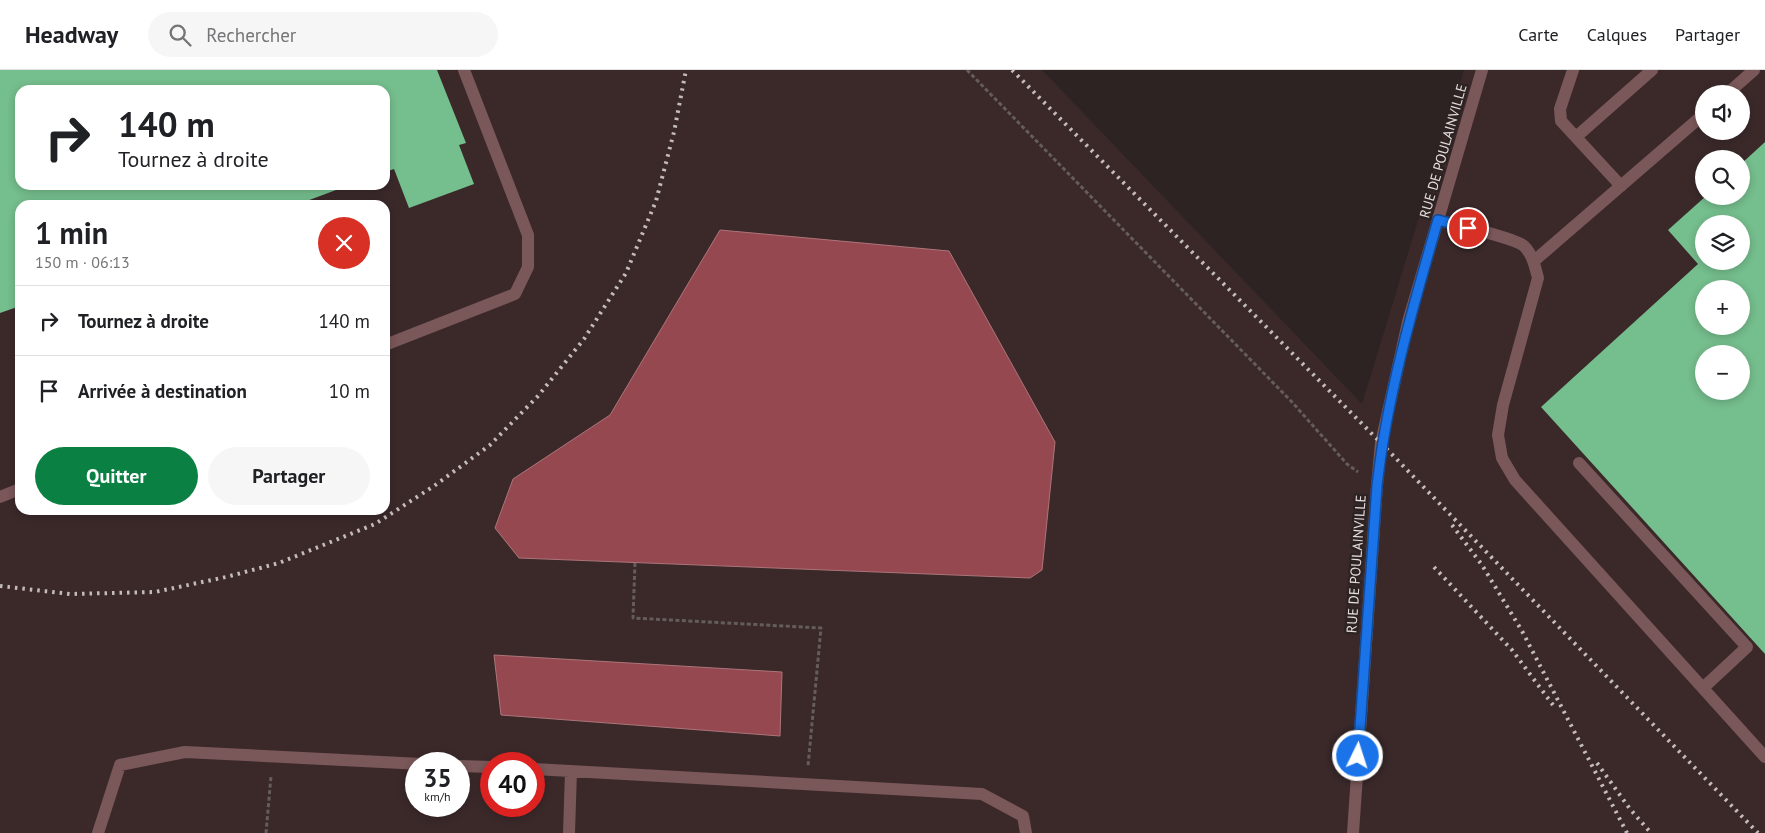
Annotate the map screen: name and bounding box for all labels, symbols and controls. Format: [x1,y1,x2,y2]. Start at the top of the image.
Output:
search box [148,12,498,57]
text: Headway [25,19,118,50]
icon: search [166,21,194,49]
text: Rechercher [206,23,296,47]
text: Carte [1518,23,1559,46]
text: Calques [1587,23,1647,46]
text: Partager [1675,23,1740,46]
street label: RUE DE POULAINVILLE [1415,82,1471,220]
map controls [1695,85,1750,400]
button: sound [1695,85,1750,140]
text: 140 m [118,101,215,147]
icon: right [35,105,100,170]
text: Tournez à droite [118,145,269,173]
button: search [1695,150,1750,205]
pin [1447,207,1489,249]
text: 1 min [35,213,108,252]
icon: arrive [1454,214,1482,242]
button: layers [1695,215,1750,270]
button: close [318,217,370,269]
text: 150 m · 06:13 [35,252,130,272]
button: + [1695,280,1750,335]
icon: right [35,307,63,335]
text: Tournez à droite [78,309,209,333]
text: 140 m [318,309,370,333]
button: − [1695,345,1750,400]
icon: arrive [35,377,63,405]
text: Arrivée à destination [78,379,247,403]
text: 10 m [329,379,370,403]
button: Quitter [35,447,198,505]
button: Partager [208,447,370,505]
street label: RUE DE POULAINVILLE [1342,494,1370,634]
position arrow [1331,729,1383,781]
speed limit sign: 40 [480,752,545,817]
text: 35 [423,762,452,794]
text: km/h [424,789,451,804]

